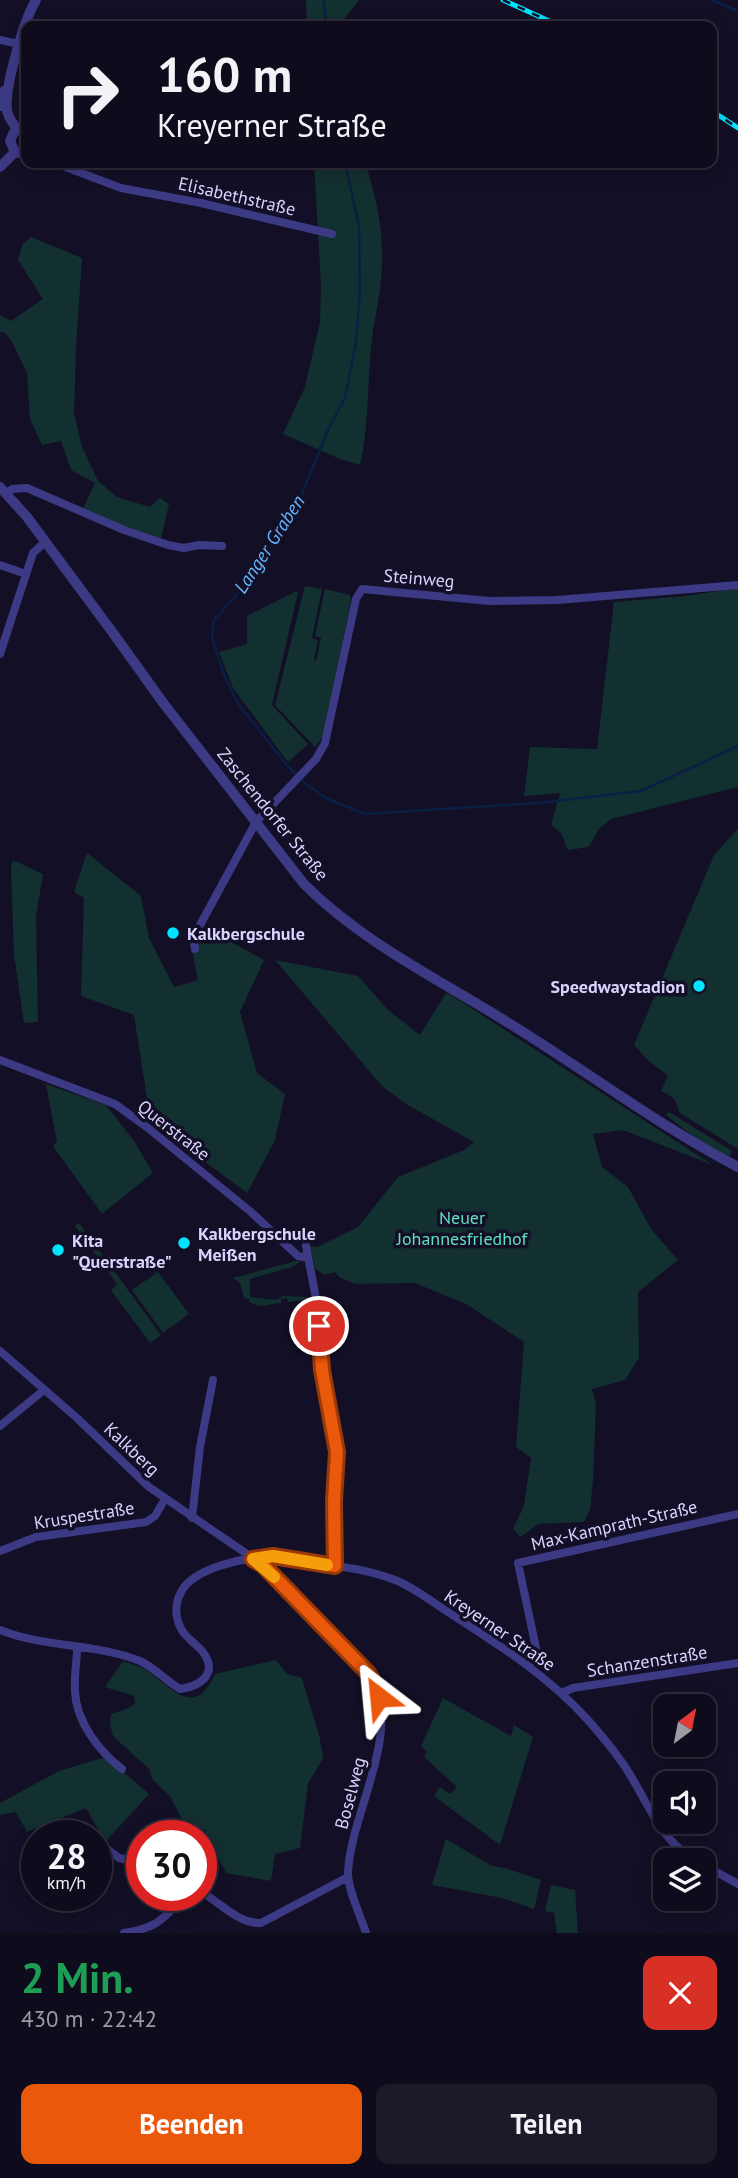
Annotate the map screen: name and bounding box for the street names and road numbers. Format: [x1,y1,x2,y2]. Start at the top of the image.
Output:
street label: Elisabethstraße [176,171,298,221]
street label: Steinweg [383,563,455,593]
street label: Zaschendorfer Straße [212,743,334,885]
street label: Querstraße [133,1095,215,1165]
street label: Kalkberg [99,1417,165,1481]
street label: Max-Kamprath-Straße [529,1495,699,1555]
street label: Kruspestraße [32,1496,136,1534]
street label: Kreyerner Straße [440,1584,560,1676]
street label: Schanzenstraße [585,1640,709,1682]
street label: Boselweg [329,1754,371,1832]

